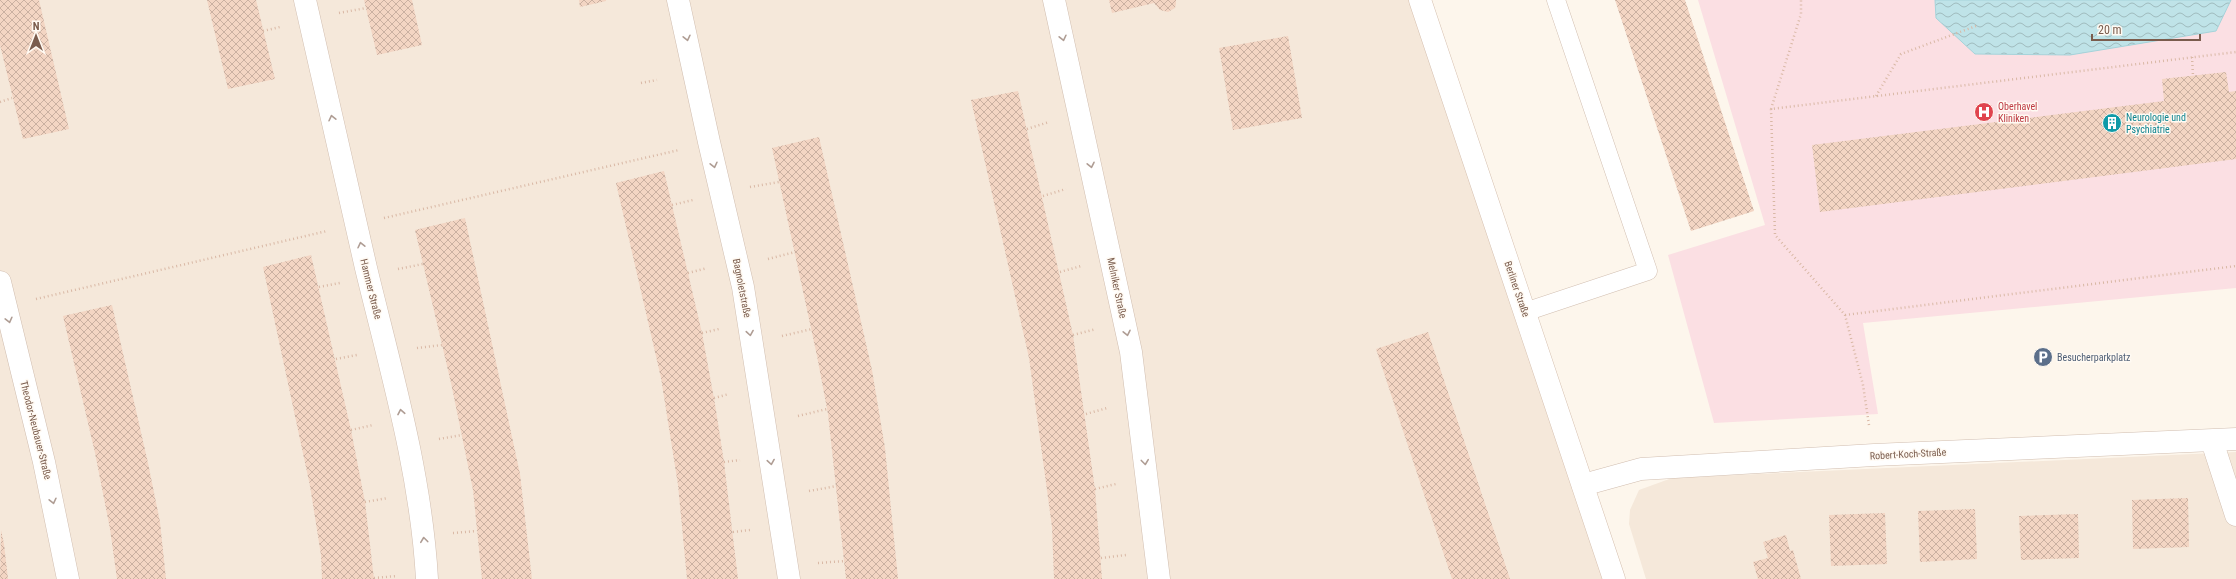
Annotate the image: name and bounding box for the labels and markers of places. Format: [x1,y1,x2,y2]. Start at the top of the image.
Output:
hospital icon: Oberhavel Kliniken [1973,101,1995,123]
place label: Oberhavel Kliniken [1998,101,2037,124]
building icon: Neurologie und Psychiatrie [2101,112,2123,134]
place label: Neurologie und Psychiatrie [2126,112,2186,135]
parking icon: Besucherparkplatz [2032,346,2054,368]
place label: Besucherparkplatz [2057,352,2130,363]

